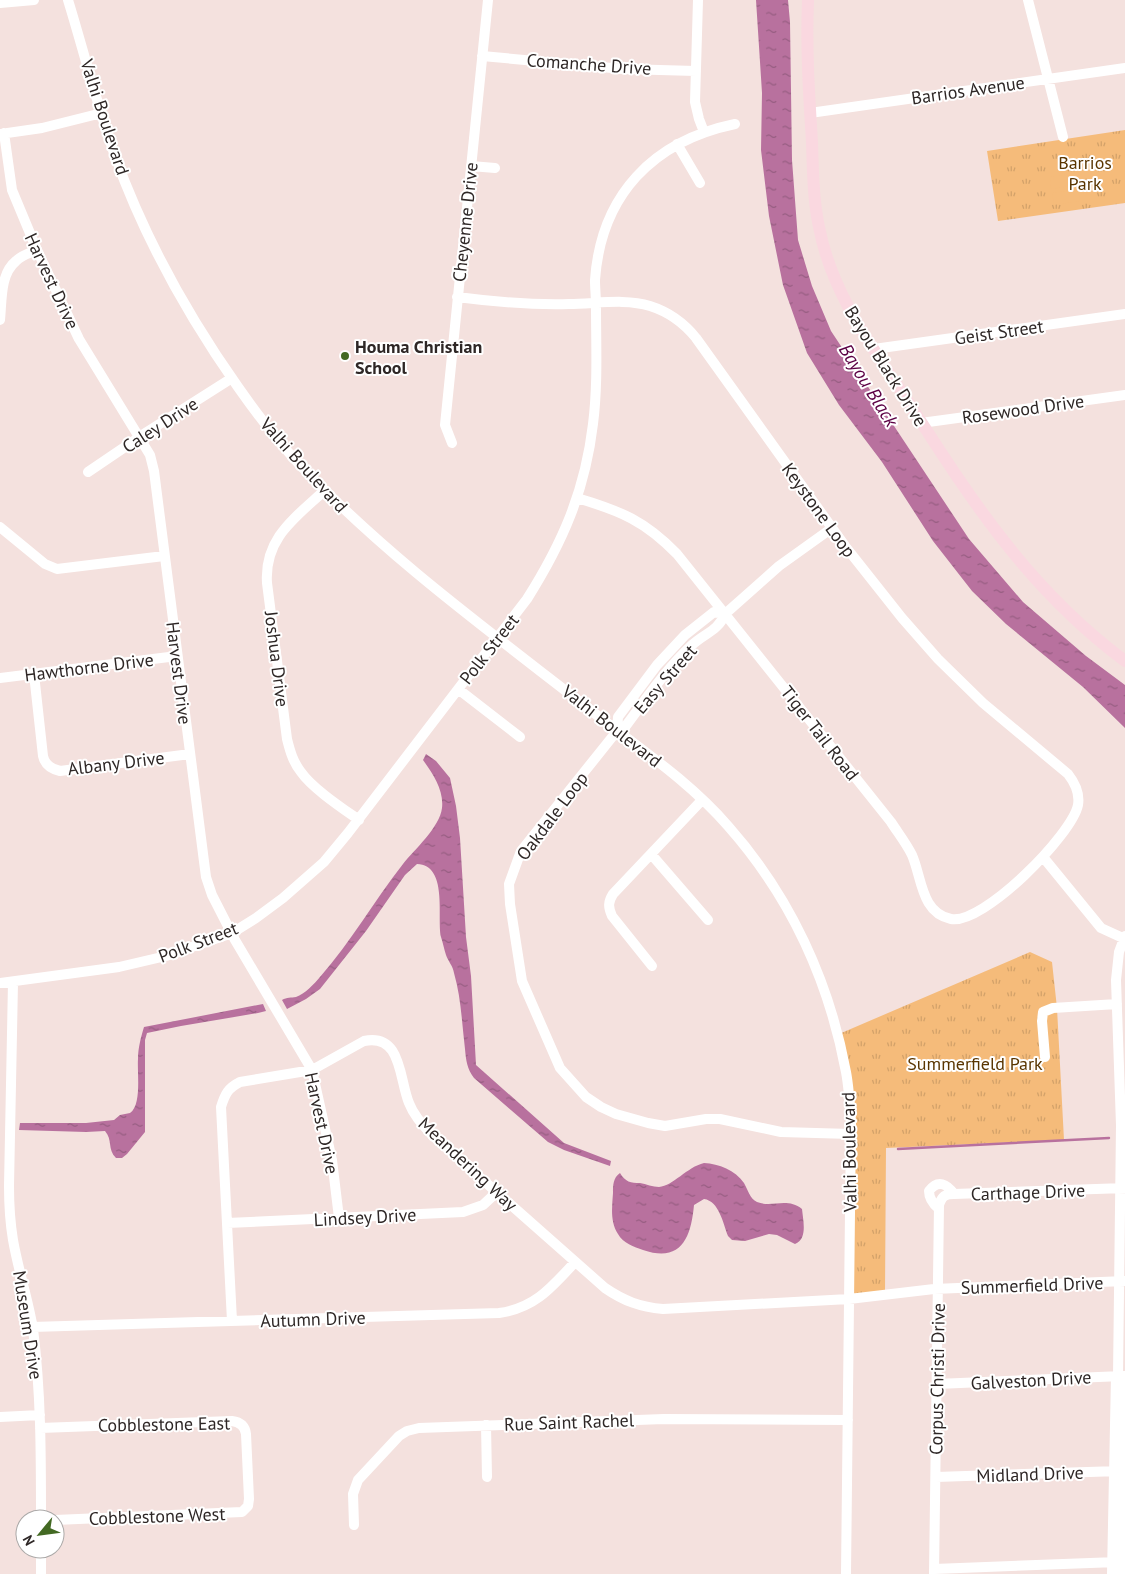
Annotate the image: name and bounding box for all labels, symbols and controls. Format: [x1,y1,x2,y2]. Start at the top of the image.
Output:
street label: Comanche Drive [526,48,652,80]
street label: Valhi Boulevard [75,55,135,178]
street label: Barrios Avenue [910,71,1026,109]
park label: Barrios Park [1058,151,1112,195]
street label: Cheyenne Drive [447,161,483,283]
street label: Harvest Drive [20,229,84,333]
street label: Bayou Black Drive [840,302,932,430]
street label: Geist Street [953,314,1045,350]
place label: Houma Christian School [355,335,482,379]
water label: Bayou Black [835,339,903,431]
marker: Houma Christian School [339,350,351,362]
street label: Rosewood Drive [960,389,1086,429]
street label: Caley Drive [118,392,202,458]
street label: Valhi Boulevard [255,412,353,517]
street label: Keystone Loop [777,458,861,562]
street label: Joshua Drive [260,609,294,708]
street label: Polk Street [454,609,524,689]
street label: Harvest Drive [161,620,197,726]
street label: Easy Street [629,640,701,718]
street label: Hawthorne Drive [23,648,155,686]
street label: Valhi Boulevard [557,679,666,772]
street label: Tiger Tail Road [776,681,864,785]
street label: Albany Drive [66,746,166,780]
street label: Oakdale Loop [511,767,593,865]
street label: Polk Street [155,916,241,968]
park label: Summerfield Park [907,1052,1043,1075]
street label: Harvest Drive [300,1070,344,1176]
street label: Valhi Boulevard [836,1092,862,1213]
street label: Meandering Way [414,1112,523,1216]
street label: Carthage Drive [970,1179,1086,1205]
street label: Lindsey Drive [313,1203,417,1231]
street label: Museum Drive [8,1269,48,1381]
street label: Summerfield Drive [960,1271,1104,1299]
street label: Corpus Christi Drive [924,1303,950,1455]
street label: Autumn Drive [260,1306,366,1332]
street label: Galveston Drive [970,1365,1092,1395]
street label: Rue Saint Rachel [504,1408,635,1436]
street label: Cobblestone East [98,1411,230,1437]
street label: Midland Drive [976,1461,1084,1487]
street label: Cobblestone West [88,1502,226,1530]
north arrow [15,1509,65,1559]
text: N [19,1532,39,1549]

